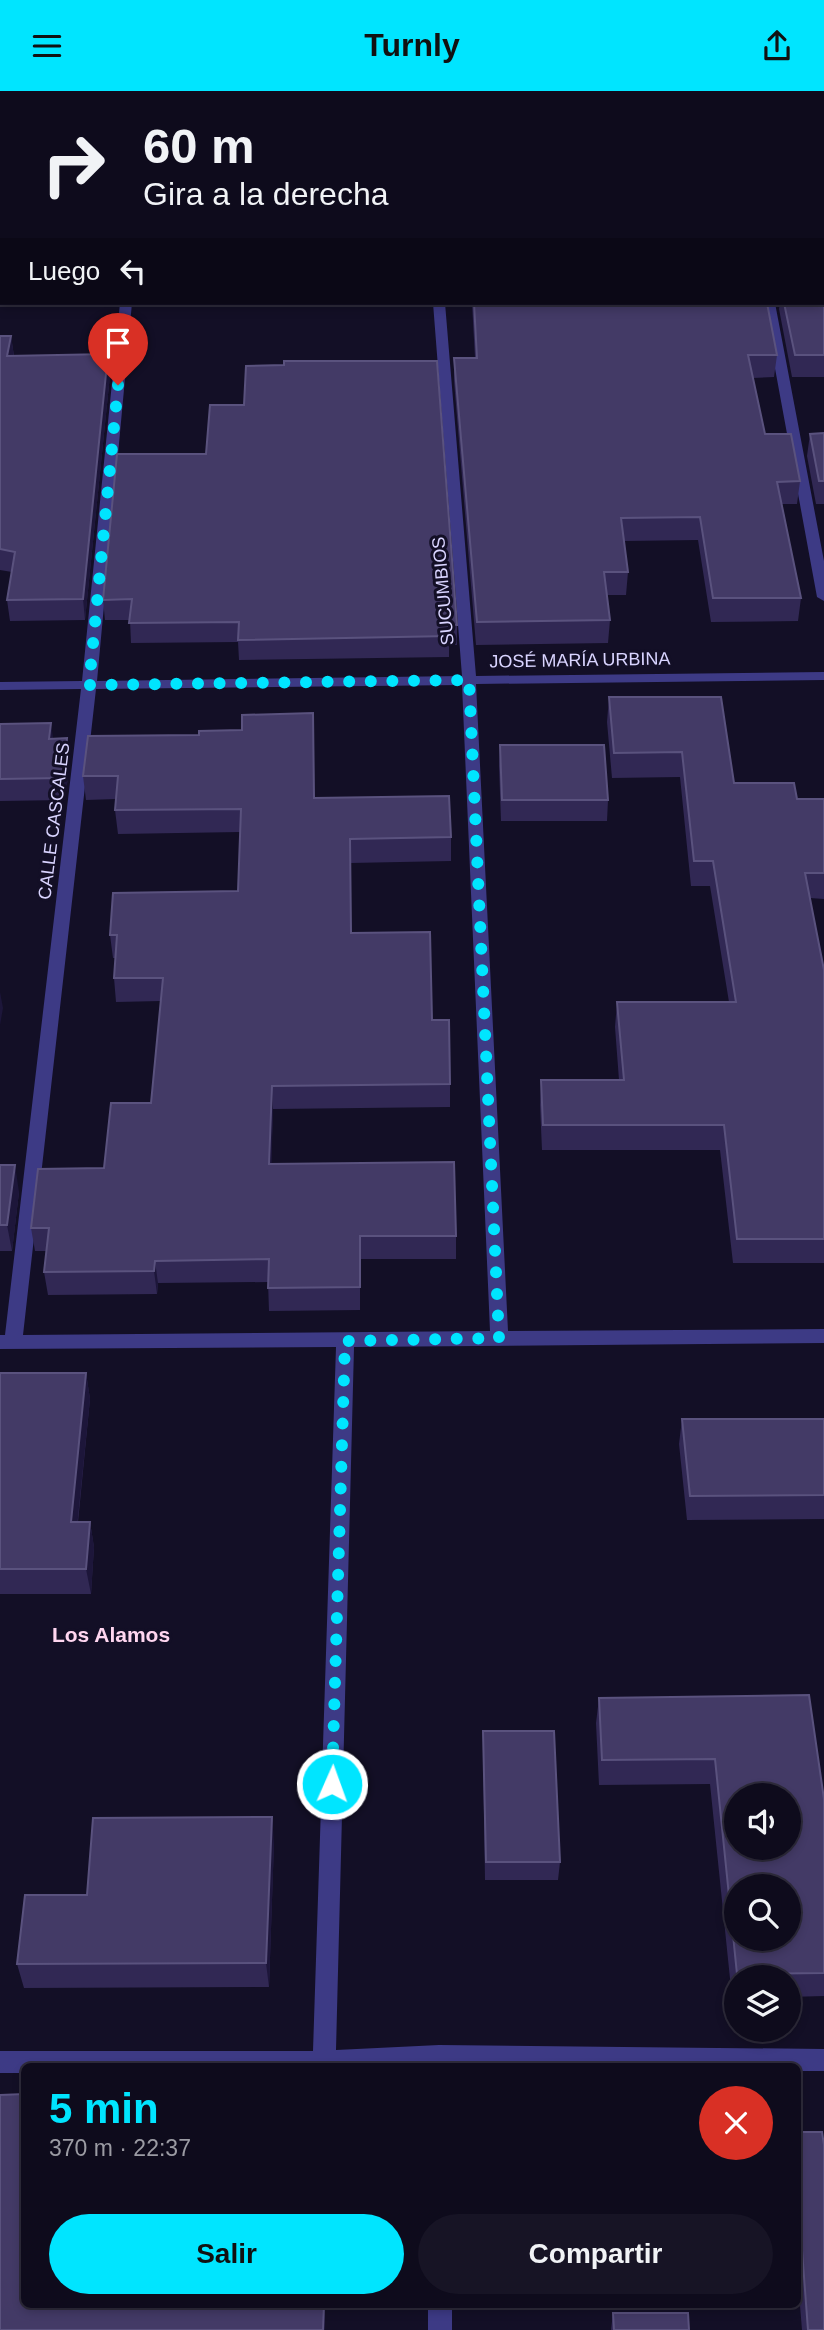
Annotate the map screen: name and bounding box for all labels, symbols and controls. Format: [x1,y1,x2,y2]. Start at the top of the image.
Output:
icon: menu [28,27,66,65]
text: Turnly [364,27,460,63]
icon: share [758,27,796,65]
icon: right [28,119,119,210]
text: 60 m [143,119,255,173]
text: Gira a la derecha [143,176,388,212]
icon: left [114,252,152,290]
text: Luego [28,256,100,286]
pin [88,313,148,385]
icon: arrive [99,324,137,362]
street label: SUCUMBIOS [428,536,458,646]
street label: JOSÉ MARÍA URBINA [489,648,671,672]
street label: CALLE CASCALES [34,741,74,901]
district label: Los Alamos [52,1623,170,1646]
position arrow [295,1747,369,1821]
map controls [724,1783,801,2042]
button: sound [724,1783,801,1860]
button: search [724,1874,801,1951]
button: layers [724,1965,801,2042]
text: 5 min [49,2085,159,2132]
button: close [699,2086,773,2160]
text: 370 m · 22:37 [49,2135,191,2161]
button: Salir [49,2214,404,2294]
button: Compartir [418,2214,773,2294]

